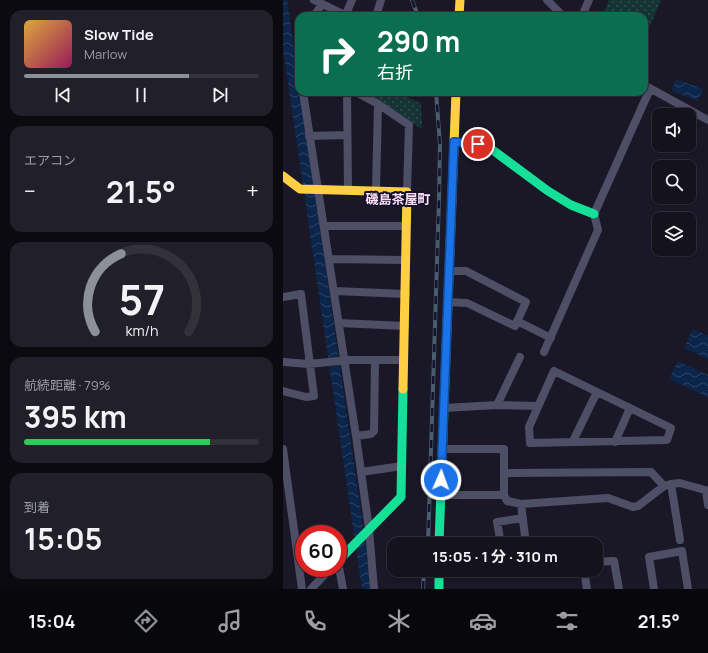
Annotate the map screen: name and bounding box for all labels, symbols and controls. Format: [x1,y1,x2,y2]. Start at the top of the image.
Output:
text: 290 m [377,22,460,60]
text: Slow Tide [84,24,154,45]
icon: right [311,28,363,80]
text: Marlow [84,45,127,63]
text: 右折 [377,60,413,84]
icon: previous [52,84,74,106]
icon: pause [130,84,152,106]
icon: next [209,84,231,106]
map controls [652,108,696,256]
button: sound [652,108,696,152]
pin [461,127,495,161]
icon: arrive [467,133,489,155]
text: エアコン [24,151,76,169]
button: search [652,160,696,204]
text: 21.5° [106,171,176,212]
text: − [24,176,36,206]
text: + [246,176,259,206]
district label: 磯島茶屋町 [365,190,431,208]
button: layers [652,212,696,256]
text: 57 [118,271,165,327]
text: km/h [125,321,158,340]
text: 航続距離 · 79% [24,376,110,394]
text: 395 km [24,396,127,437]
position arrow [420,459,462,501]
text: 到着 [24,498,50,516]
text: 15:05 [24,518,102,559]
speed limit sign: 60 [295,525,347,577]
text: 15:05 · 1 分 · 310 m [432,546,558,567]
icon: directions [132,607,160,635]
icon: music [216,607,244,635]
icon: phone [301,607,329,635]
icon: climate [385,607,413,635]
icon: car [469,607,497,635]
icon: filters [553,607,581,635]
text: 15:04 [28,609,76,633]
text: 21.5° [638,609,680,633]

